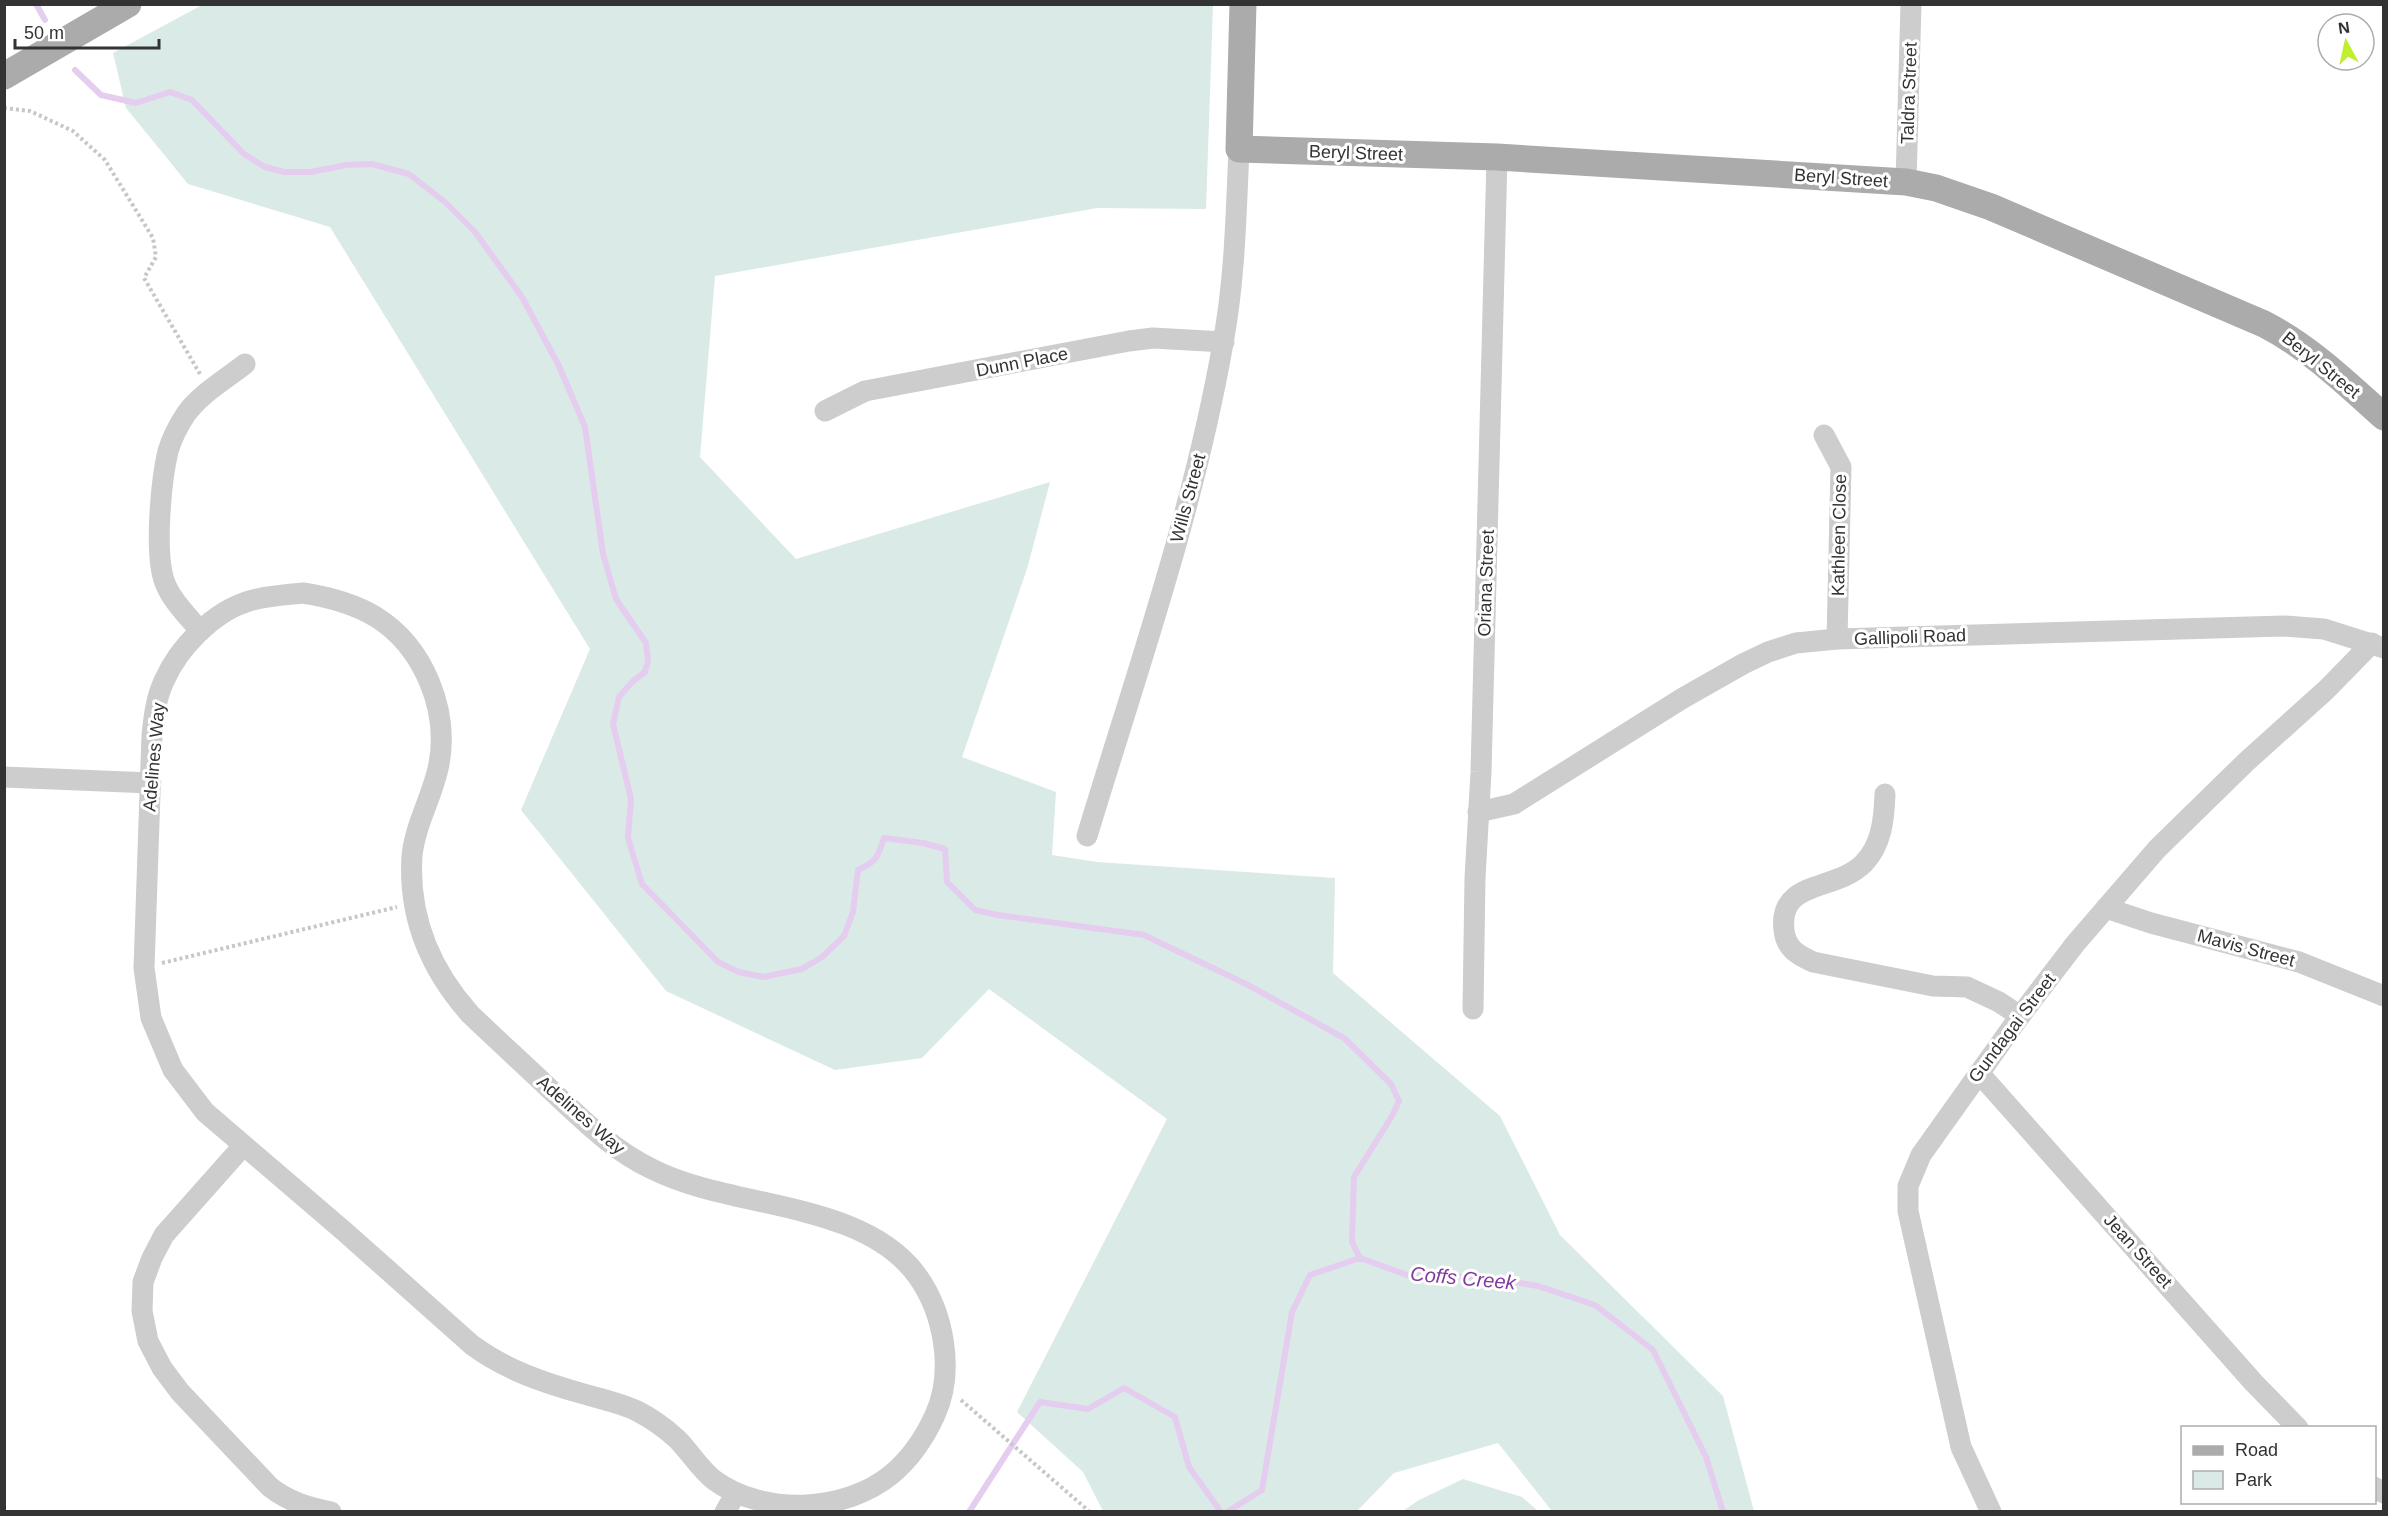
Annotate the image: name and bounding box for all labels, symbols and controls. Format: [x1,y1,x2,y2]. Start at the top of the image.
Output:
scale bar [15,12,159,50]
north arrow [2316,12,2376,72]
text: N [2337,18,2351,37]
text: 50 m [24,23,64,43]
street label: Taldra Street [1897,42,1921,144]
street label: Beryl Street [1309,141,1403,165]
street label: Beryl Street [1793,165,1889,191]
street label: Beryl Street [2278,328,2364,402]
street label: Dunn Place [974,343,1070,381]
street label: Wills Street [1167,451,1209,545]
street label: Kathleen Close [1828,474,1850,596]
street label: Oriana Street [1474,529,1498,637]
street label: Gallipoli Road [1854,625,1966,649]
street label: Adelines Way [139,702,169,812]
street label: Mavis Street [2195,925,2297,971]
street label: Gundagai Street [1965,970,2059,1086]
street label: Adelines Way [533,1072,629,1158]
street label: Jean Street [2100,1210,2176,1292]
water label: Coffs Creek [1409,1262,1518,1294]
legend [2181,1426,2376,1504]
text: Road [2235,1440,2278,1460]
text: Park [2235,1470,2273,1490]

